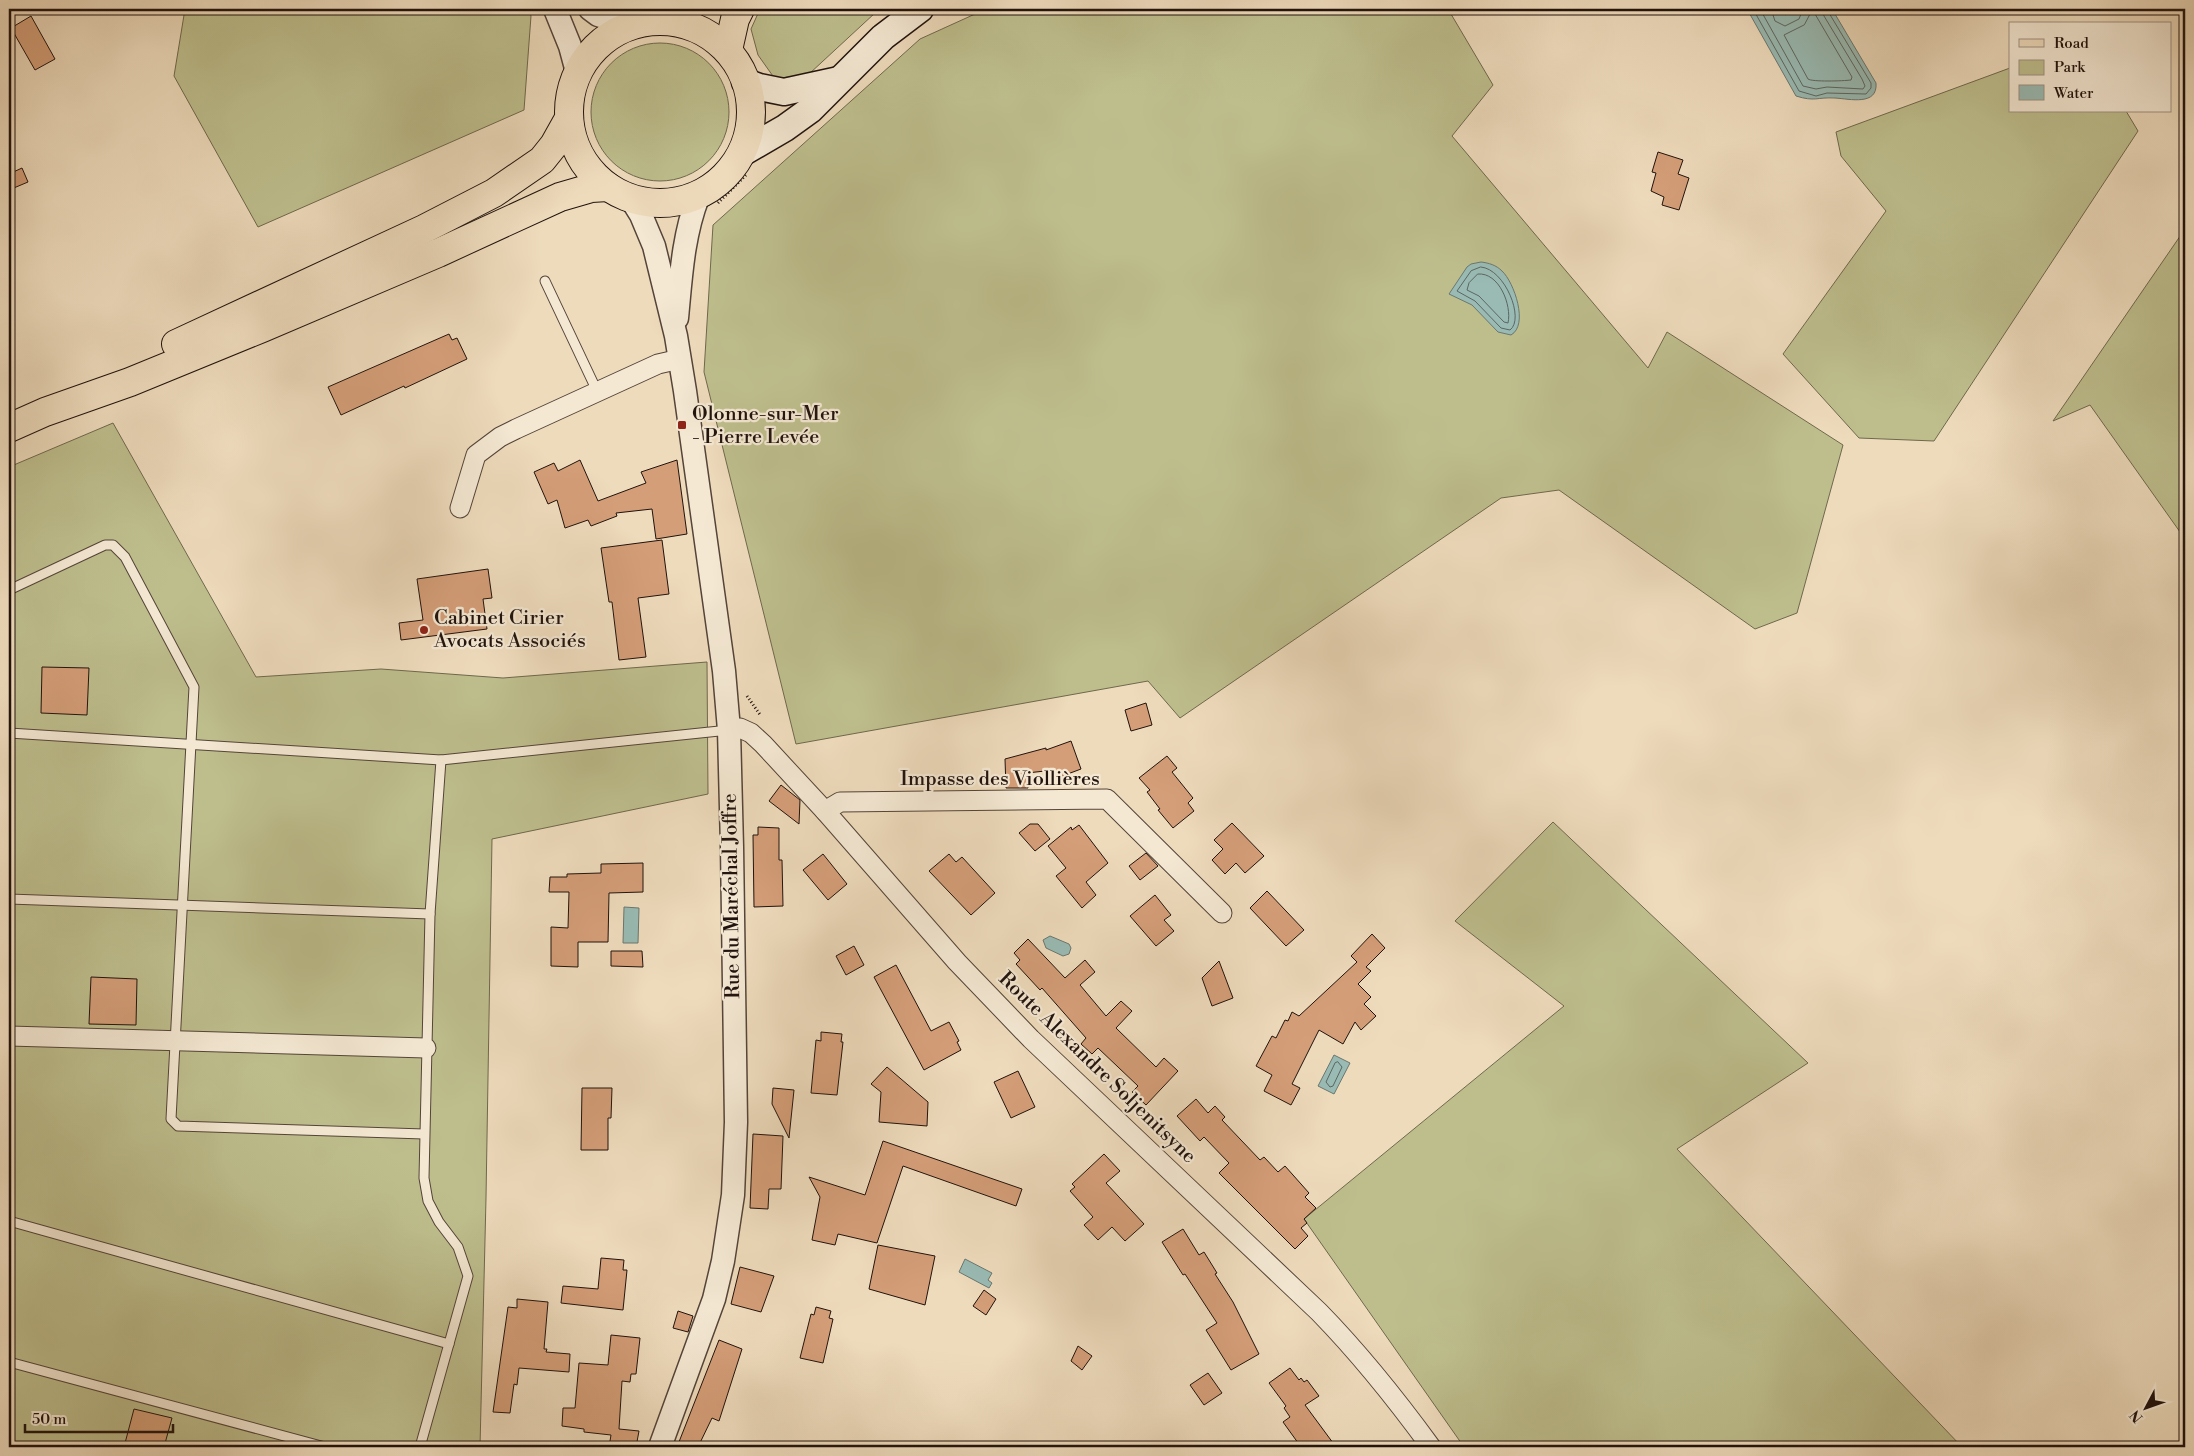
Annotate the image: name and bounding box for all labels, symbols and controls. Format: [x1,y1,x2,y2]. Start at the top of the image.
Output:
legend [2009,22,2172,112]
text: Road [2054,34,2089,53]
text: Park [2054,58,2086,77]
text: Water [2053,84,2094,103]
place label: Olonne-sur-Mer - Pierre Levée [692,402,839,450]
marker: Olonne-sur-Mer - Pierre Levée [676,419,688,431]
place label: Cabinet Cirier Avocats Associés [433,606,586,654]
marker: Cabinet Cirier Avocats Associés [418,624,430,636]
street label: Impasse des Viollières [900,767,1100,792]
street label: Rue du Maréchal Joffre [718,793,746,999]
street label: Route Alexandre Soljenitsyne [993,967,1201,1169]
north arrow [2122,1384,2172,1434]
scale bar [25,1401,172,1433]
text: N [2127,1406,2147,1426]
text: 50 m [32,1410,66,1429]

